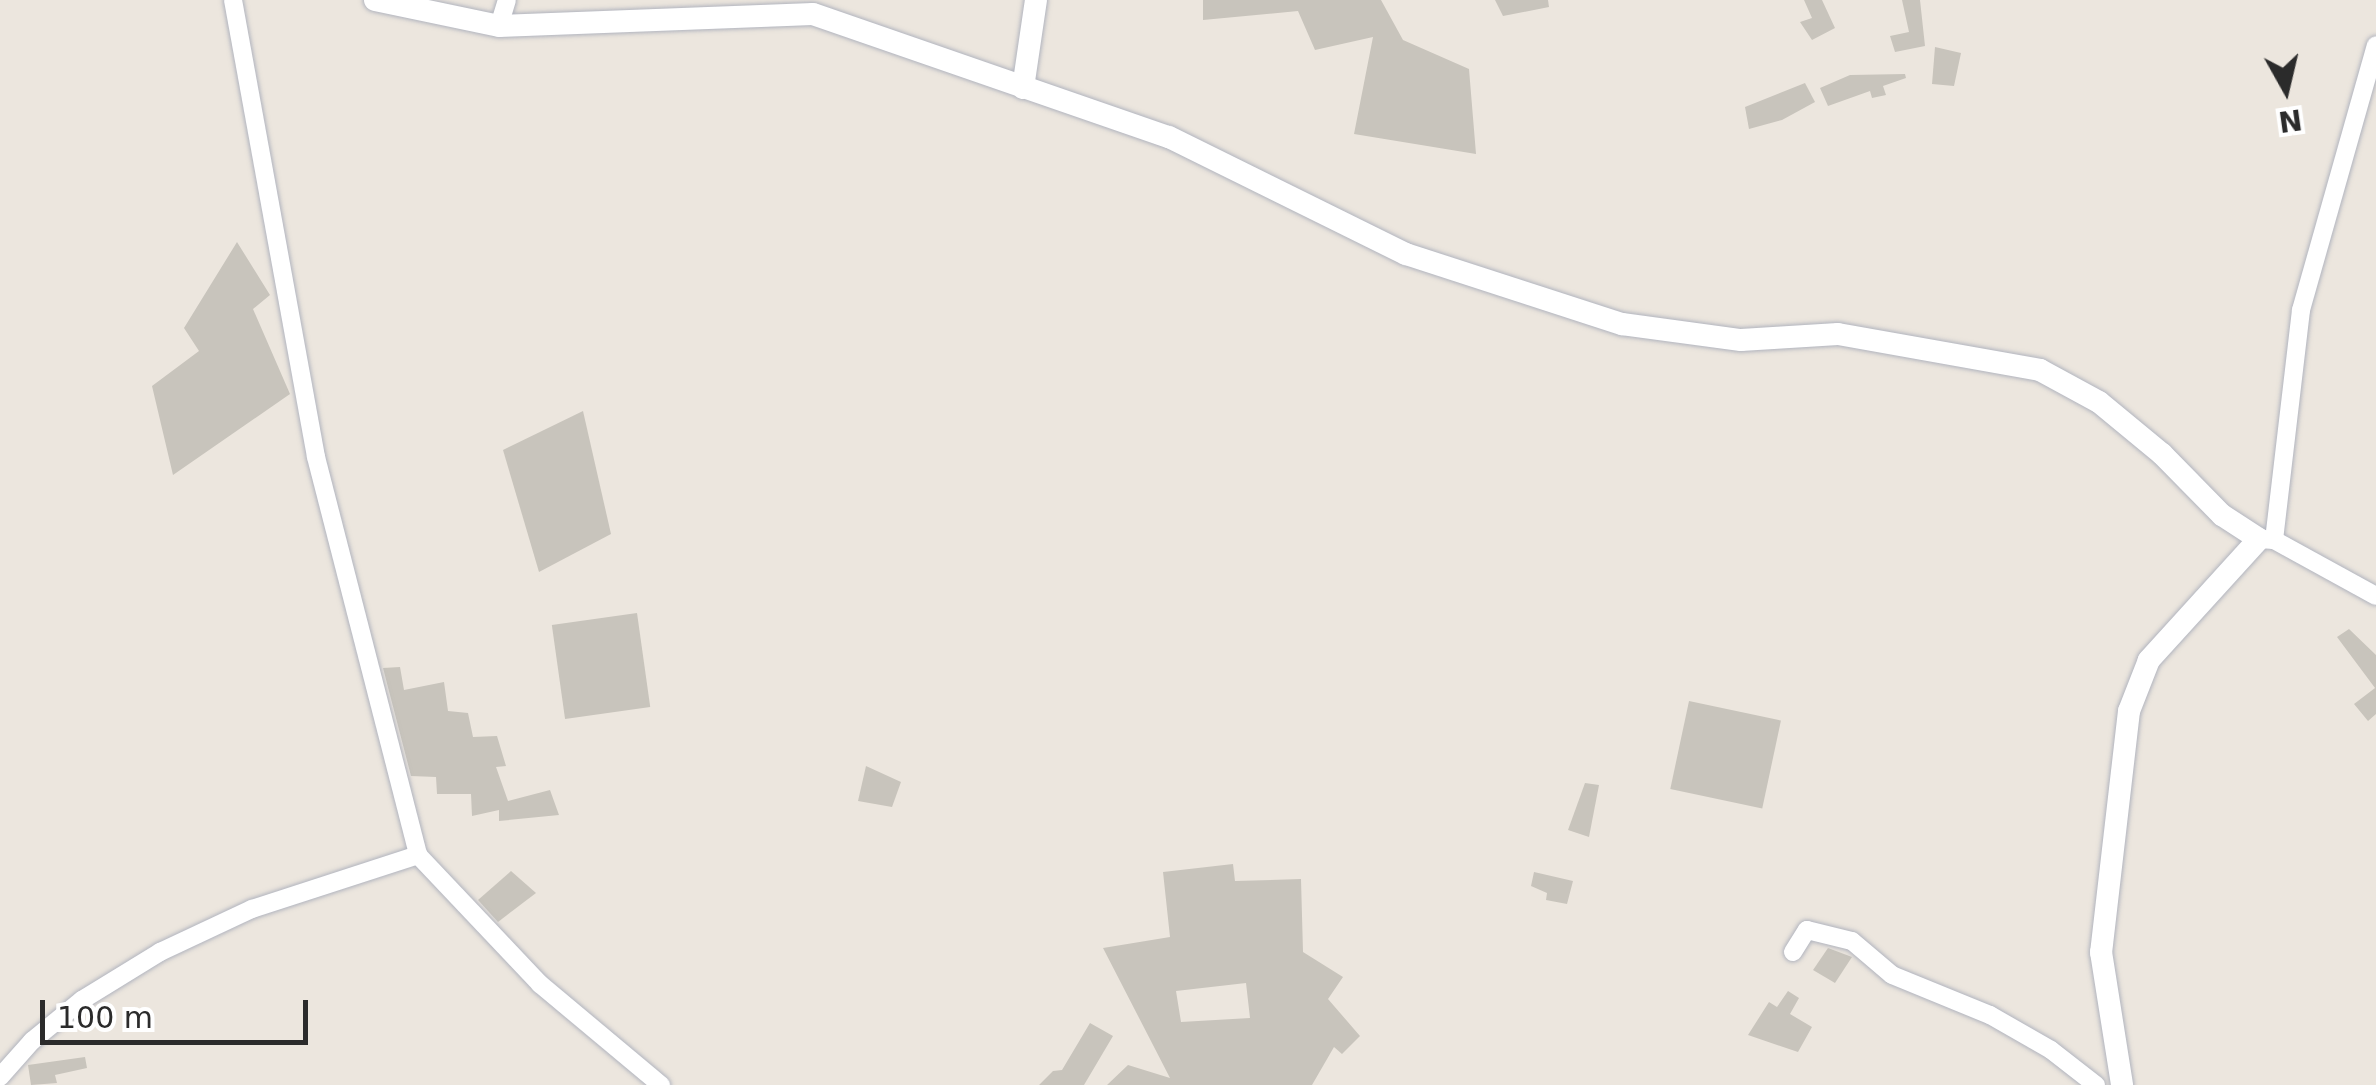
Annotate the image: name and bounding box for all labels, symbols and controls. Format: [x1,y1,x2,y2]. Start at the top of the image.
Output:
north arrow [2236,40,2336,140]
text: N [2276,102,2304,138]
scale bar [45,980,312,1042]
text: 100 m [57,1000,153,1035]

